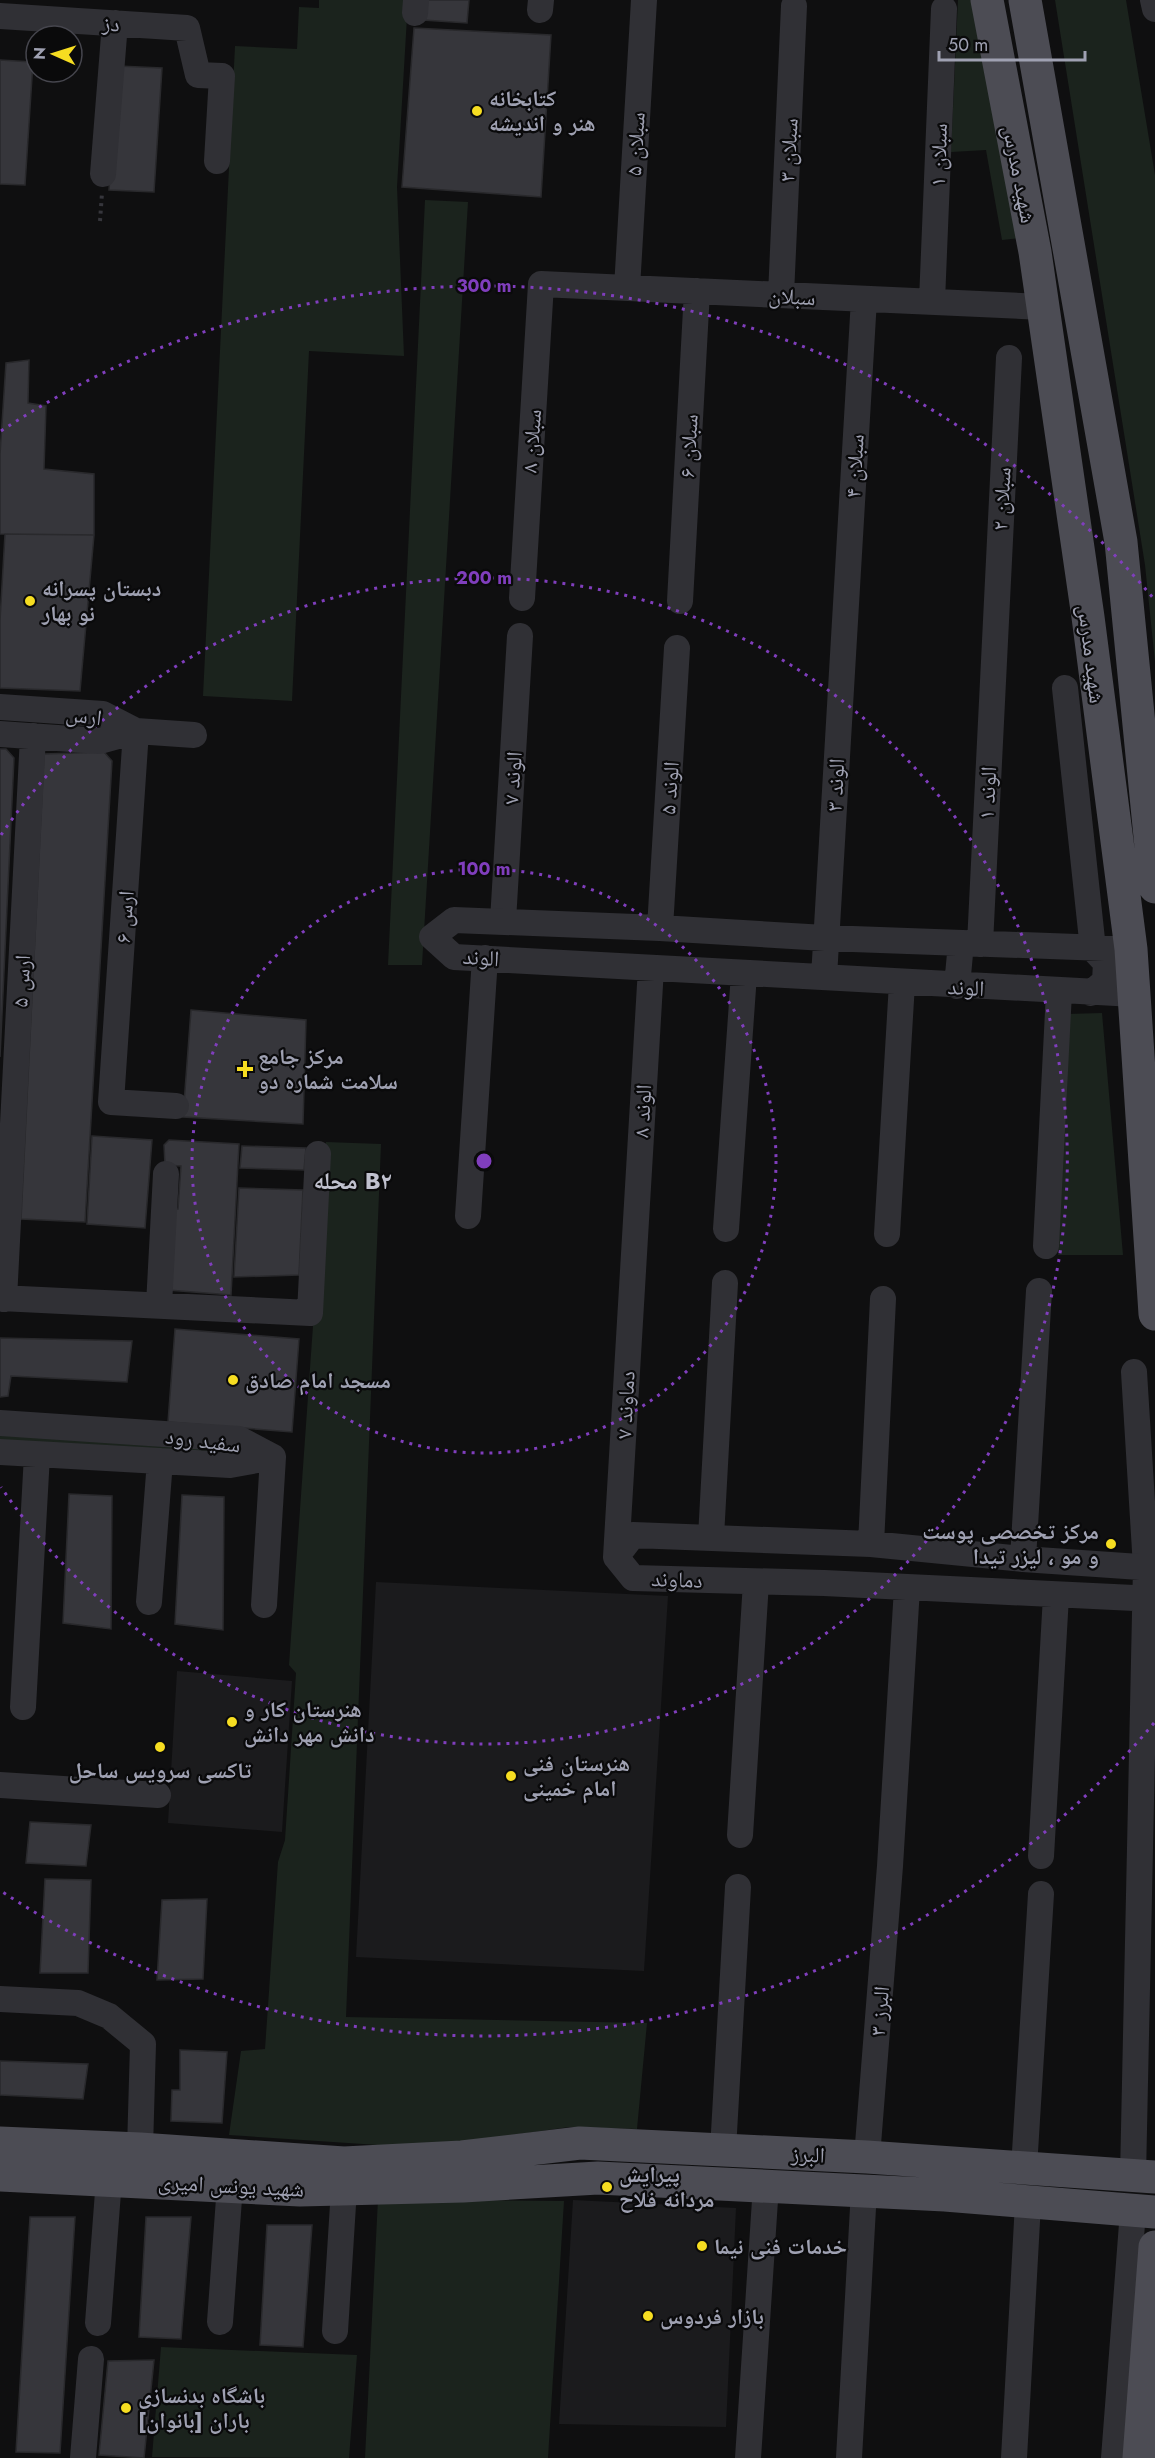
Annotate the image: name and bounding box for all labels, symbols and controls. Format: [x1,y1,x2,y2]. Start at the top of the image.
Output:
street label: دز [100,6,121,40]
north arrow [24,24,84,84]
scale bar [939,24,1084,62]
text: 50 m [948,32,988,58]
text: N [28,46,51,60]
place label: کتابخانه هنر و اندیشه [489,82,596,139]
marker: کتابخانه هنر و اندیشه [470,104,484,118]
street label: سبلان ۵ [617,111,653,177]
street label: سبلان ۳ [770,117,806,183]
street label: شهید مدرس [995,122,1045,226]
street label: سبلان ۱ [921,123,955,187]
text: 300 m [456,273,512,299]
street label: سبلان [768,279,816,313]
street label: سبلان ۸ [513,408,549,474]
street label: سبلان ۶ [670,413,706,479]
street label: سبلان ۴ [836,433,872,499]
street label: سبلان ۲ [983,466,1019,532]
text: 200 m [456,565,512,591]
place label: دبستان پسرانه نو بهار [41,572,161,629]
marker: دبستان پسرانه نو بهار [23,594,37,608]
street label: شهید مدرس [1070,603,1114,705]
street label: ارس [64,697,104,733]
street label: الوند ۷ [494,750,530,806]
street label: الوند ۳ [818,758,852,812]
street label: الوند ۵ [651,760,687,816]
street label: الوند ۱ [970,766,1004,820]
text: 100 m [457,856,511,882]
street label: ارس ۶ [106,890,142,944]
street label: الوند [462,940,500,974]
street label: ارس ۵ [4,954,38,1008]
street label: الوند [947,970,985,1004]
place label: مرکز جامع سلامت شماره دو [258,1040,398,1097]
marker: مرکز جامع سلامت شماره دو [236,1060,254,1078]
street label: الوند ۸ [625,1084,659,1138]
centre of rings [474,1151,494,1171]
district label: محله B۲ [313,1163,393,1198]
place label: مسجد امام صادق [245,1364,391,1396]
street label: دماوند ۷ [607,1370,643,1440]
marker: مسجد امام صادق [226,1373,240,1387]
street label: سفید رود [163,1419,243,1461]
place label: مرکز تخصصی پوست و مو ، لیزر تیدا [922,1515,1099,1572]
marker: مرکز تخصصی پوست و مو ، لیزر تیدا [1104,1537,1118,1551]
street label: دماوند [651,1562,703,1596]
place label: هنرستان کار و دانش مهر دانش [244,1693,374,1750]
marker: هنرستان کار و دانش مهر دانش [225,1715,239,1729]
marker: تاکسی سرویس ساحل [153,1740,167,1754]
place label: هنرستان فنی امام خمینی [523,1747,630,1804]
place label: تاکسی سرویس ساحل [69,1754,251,1786]
marker: هنرستان فنی امام خمینی [504,1769,518,1783]
street label: البرز ۳ [861,1985,897,2037]
street label: البرز [789,2137,826,2171]
place label: پیرایش مردانه فلاح [619,2158,715,2215]
street label: شهید یونس امیری [157,2165,305,2205]
marker: پیرایش مردانه فلاح [600,2180,614,2194]
place label: خدمات فنی نیما [714,2230,847,2262]
marker: خدمات فنی نیما [695,2239,709,2253]
place label: بازار فردوس [660,2300,764,2332]
marker: بازار فردوس [641,2309,655,2323]
place label: باشگاه بدنسازی باران [بانوان] [138,2379,265,2436]
marker: باشگاه بدنسازی باران [بانوان] [119,2401,133,2415]

